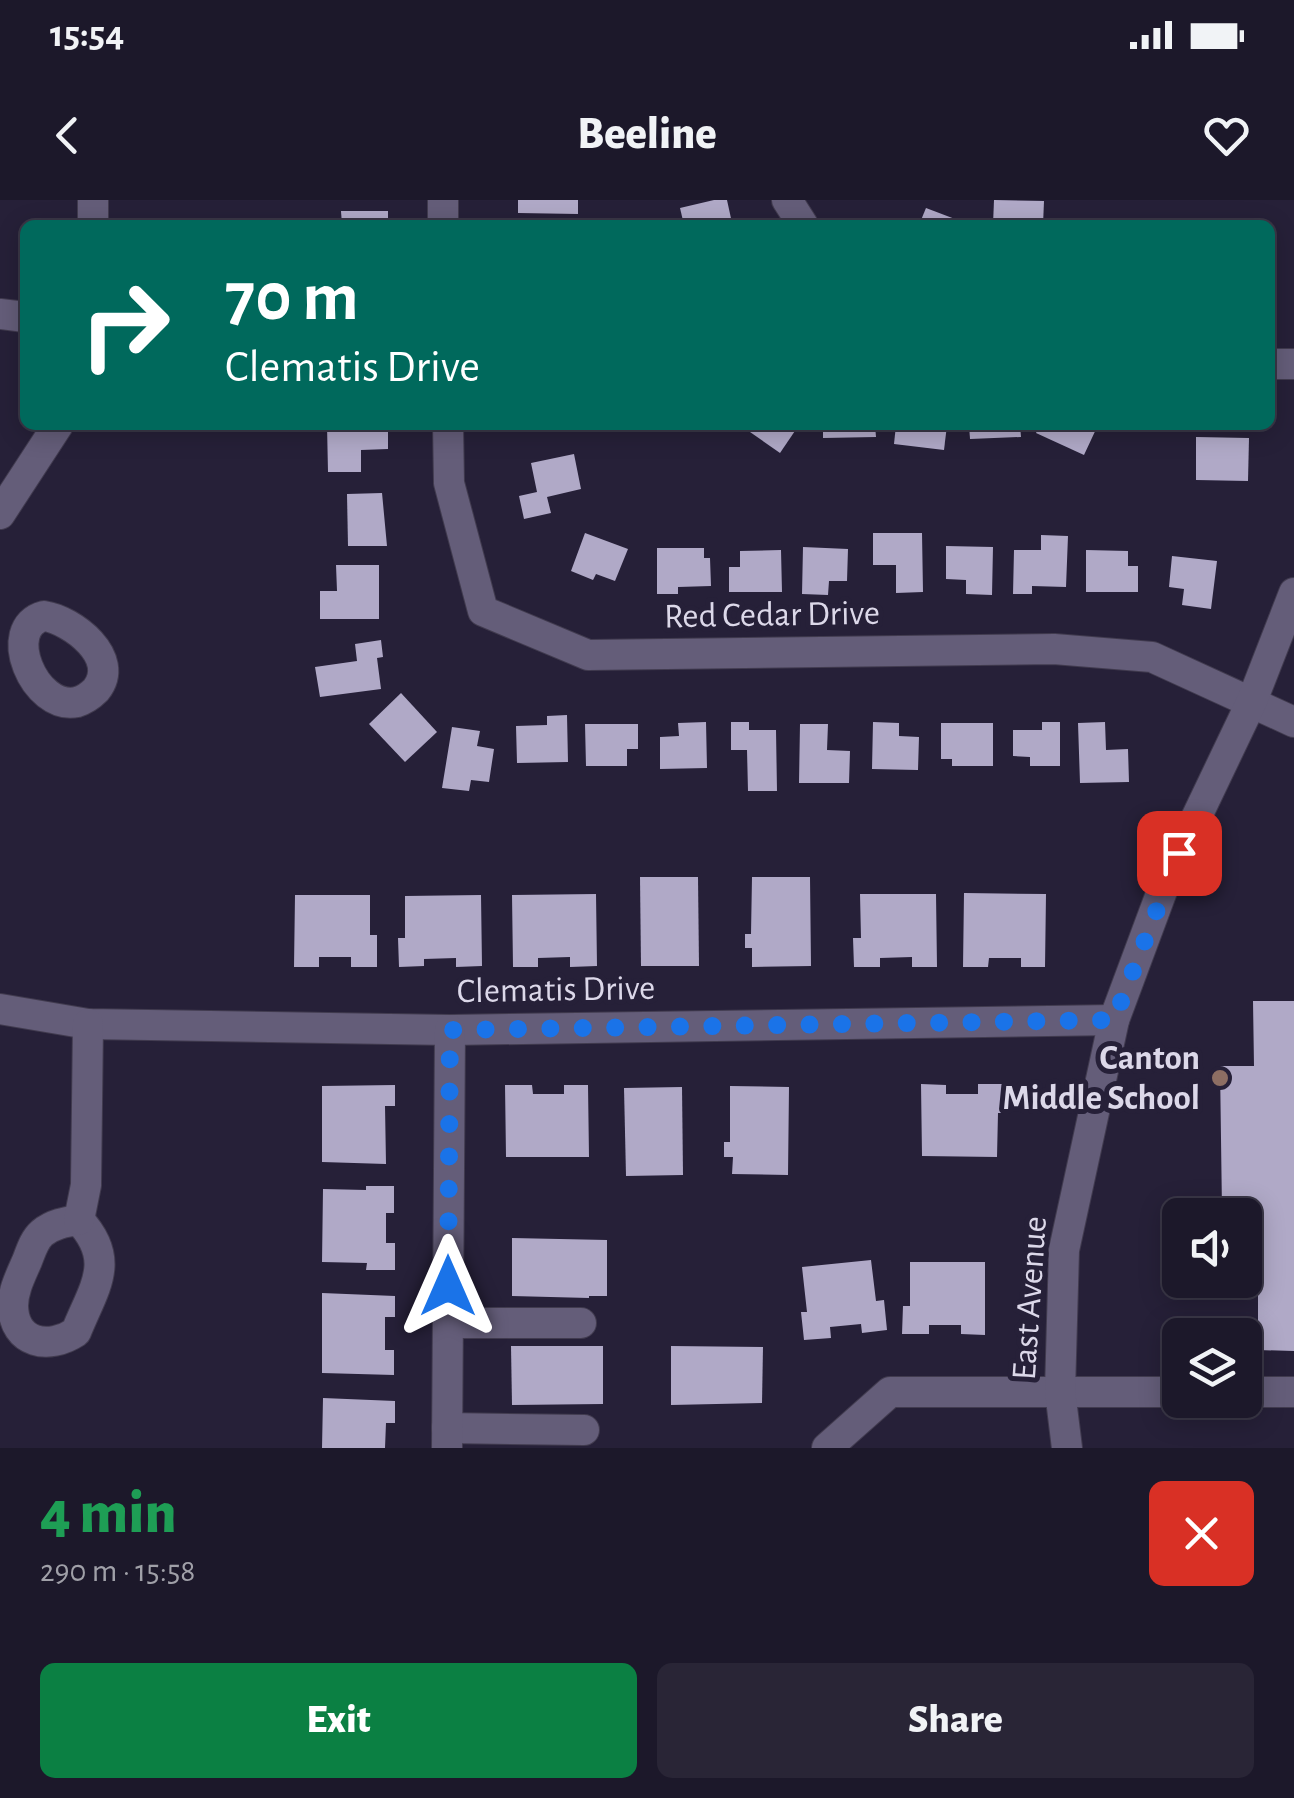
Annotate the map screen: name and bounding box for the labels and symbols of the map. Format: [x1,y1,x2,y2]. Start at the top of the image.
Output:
street label: Red Cedar Drive [664,596,880,634]
pin [1137,811,1222,896]
street label: Clematis Drive [457,971,655,1009]
place label: Canton Middle School [1002,1041,1200,1116]
marker: Canton Middle School [1209,1067,1231,1089]
street label: East Avenue [1007,1215,1053,1381]
position arrow [396,1234,500,1338]

